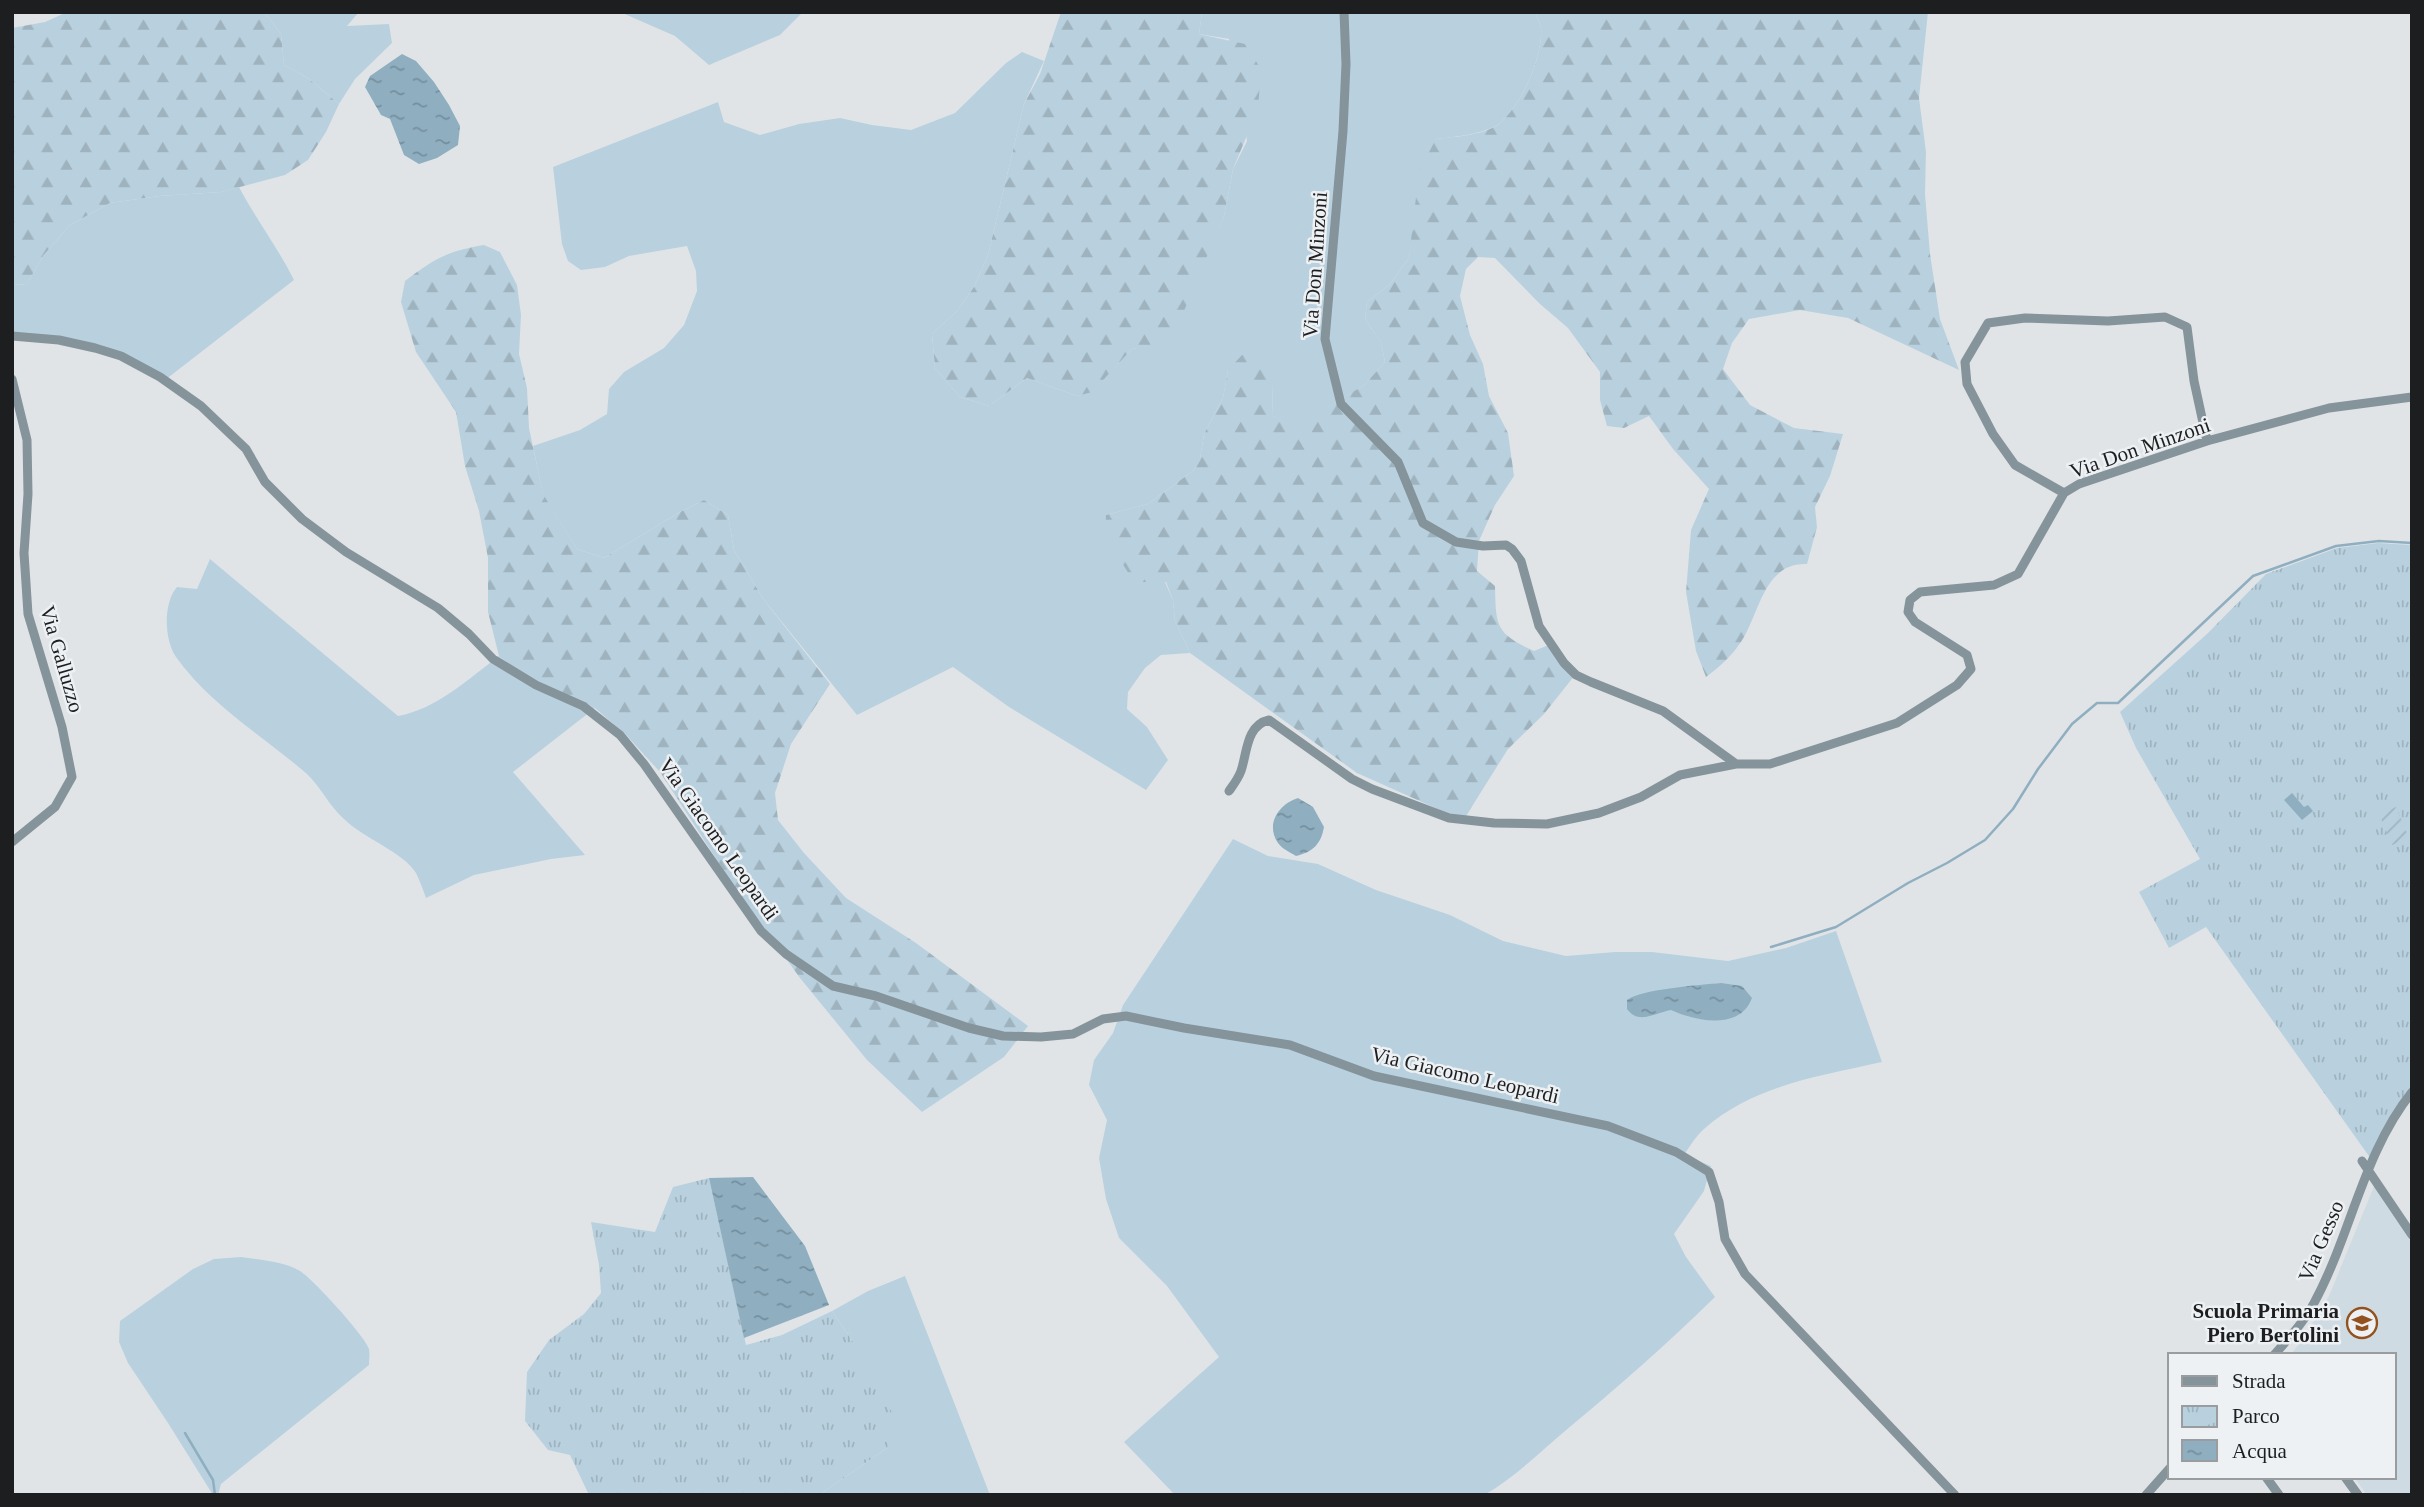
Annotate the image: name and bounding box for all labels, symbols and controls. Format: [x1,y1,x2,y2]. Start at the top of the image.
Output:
street label: Via Don Minzoni [1298,191,1332,339]
street label: Via Don Minzoni [2067,413,2214,483]
street label: Via Galluzzo [35,603,89,715]
street label: Via Giacomo Leopardi [654,753,784,925]
street label: Via Giacomo Leopardi [1369,1042,1562,1108]
street label: Via Gesso [2293,1197,2349,1285]
place label: Scuola Primaria Piero Bertolini [2193,1299,2339,1347]
school or university icon: Scuola Primaria Piero Bertolini [2345,1306,2379,1340]
legend [2168,1353,2396,1479]
text: Strada [2232,1369,2286,1393]
text: Parco [2232,1404,2280,1428]
text: Acqua [2232,1439,2287,1463]

